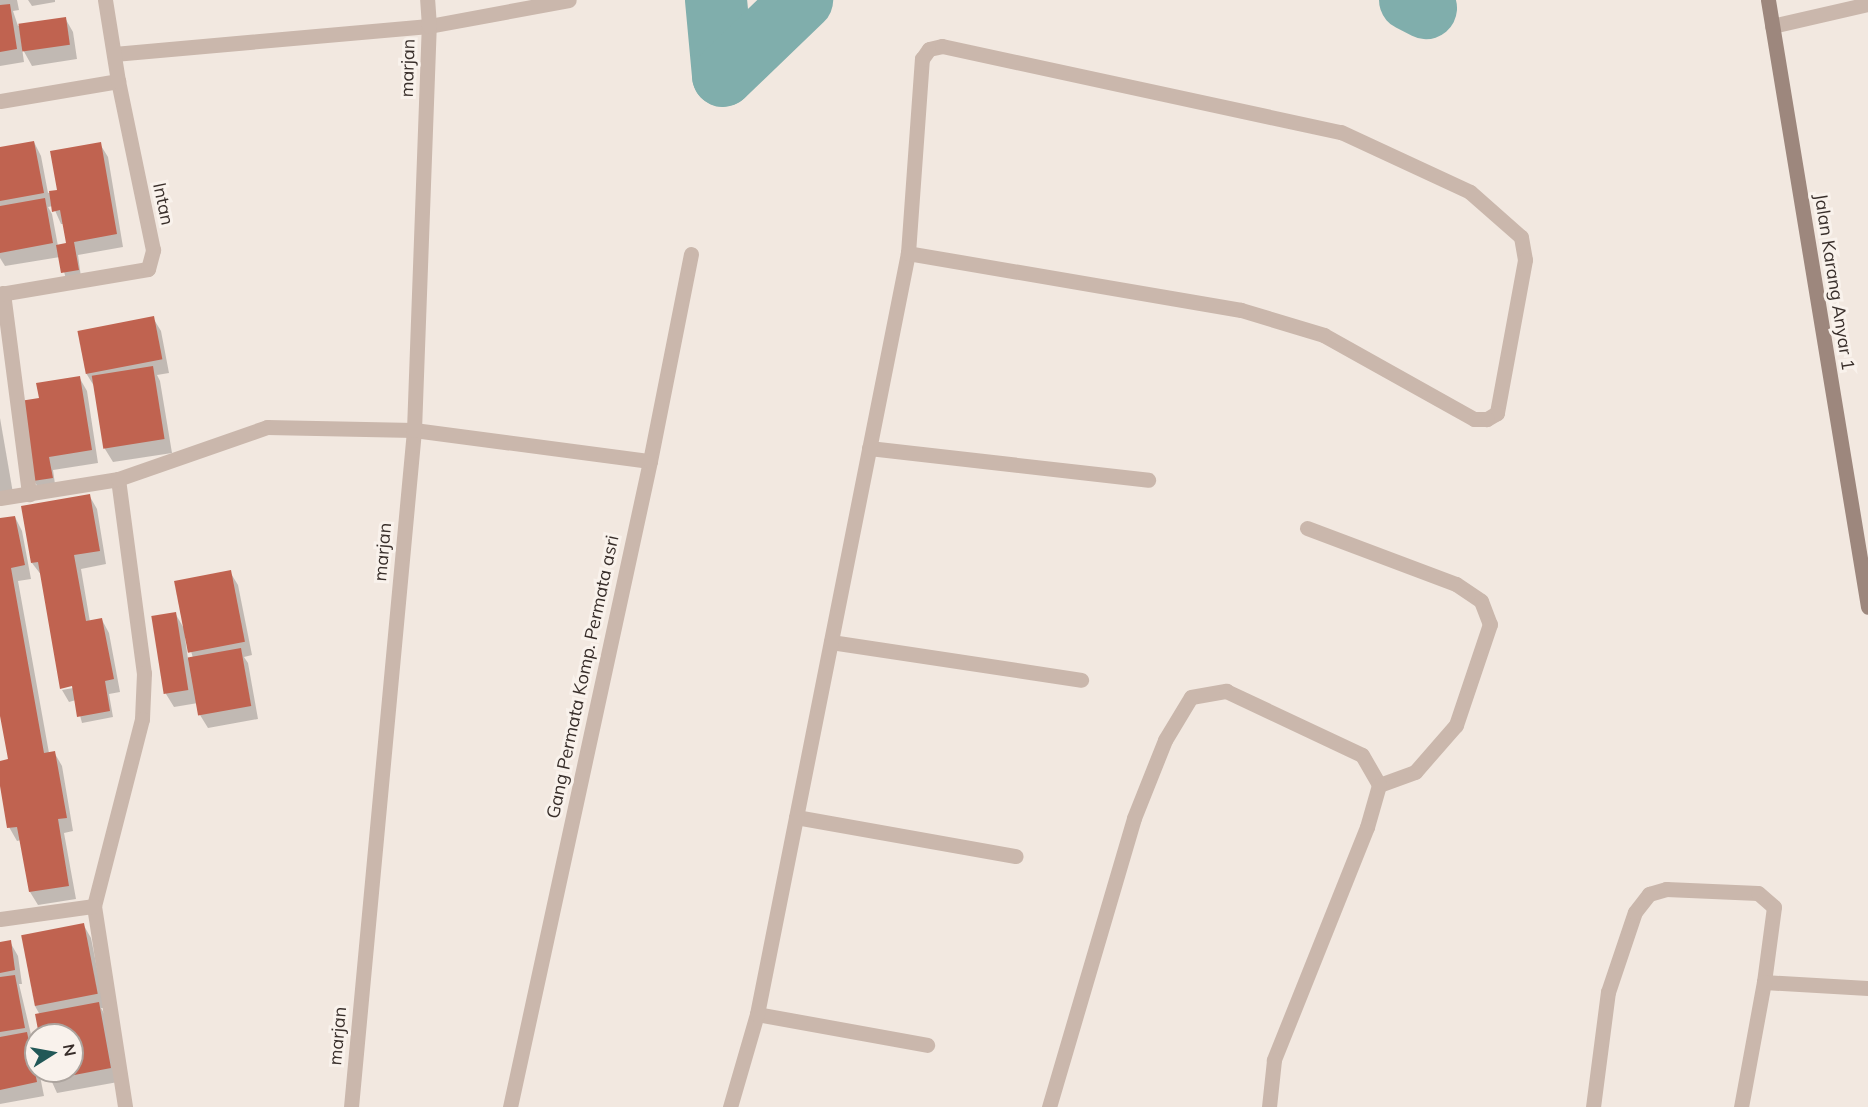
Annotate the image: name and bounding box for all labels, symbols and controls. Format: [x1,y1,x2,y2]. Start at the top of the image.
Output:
street label: marjan [396,38,420,98]
street label: Intan [148,181,178,227]
street label: Jalan Karang Anyar 1 [1809,192,1859,372]
street label: marjan [370,522,396,582]
street label: Gang Permata Komp. Permata asri [542,533,624,821]
street label: marjan [325,1006,351,1066]
north arrow [24,1023,84,1083]
text: N [59,1042,81,1058]

